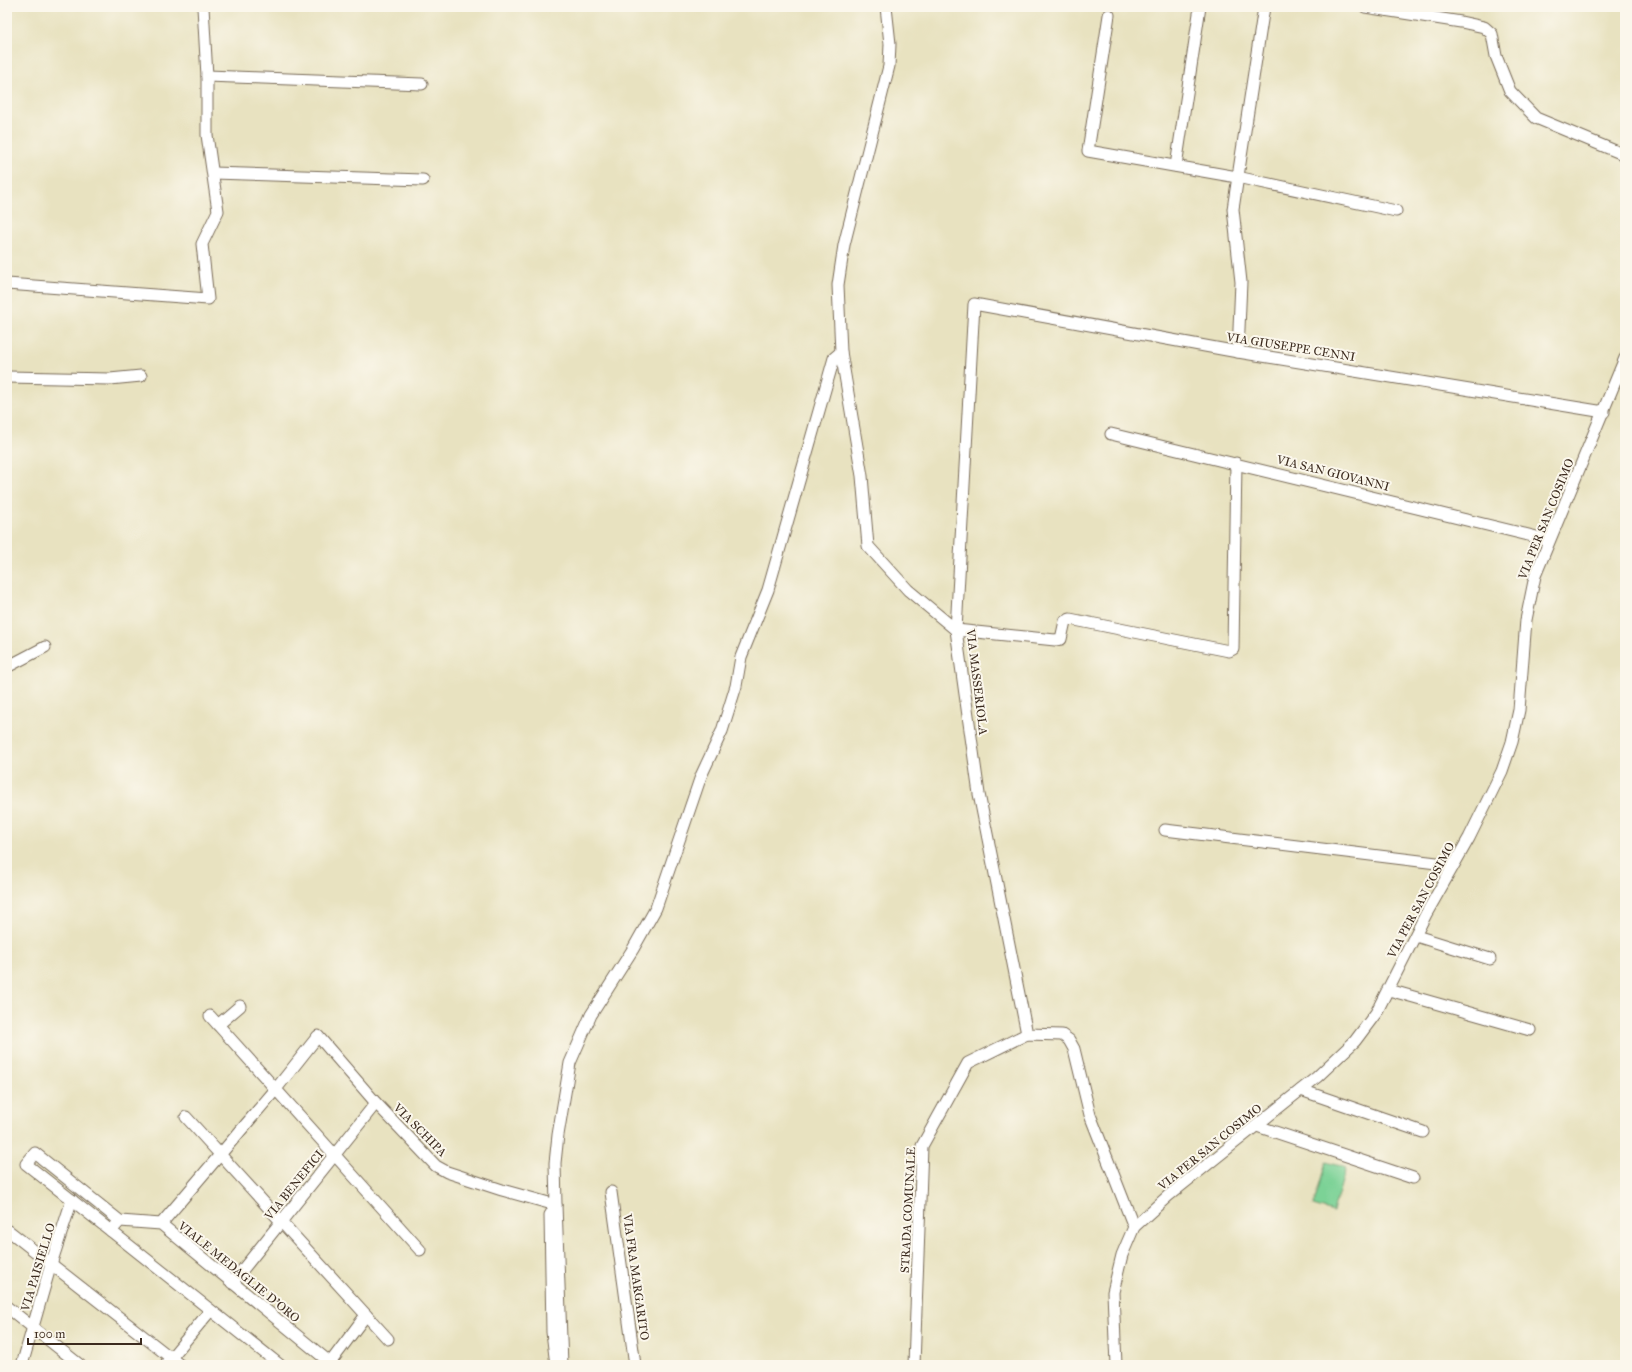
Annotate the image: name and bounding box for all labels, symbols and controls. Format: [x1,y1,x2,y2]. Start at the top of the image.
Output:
street label: VIA GIUSEPPE CENNI [1225,330,1356,364]
street label: VIA SAN GIOVANNI [1274,452,1391,494]
street label: VIA PER SAN COSIMO [1515,457,1577,582]
street label: VIA MASSERIOLA [963,627,990,736]
street label: VIA PER SAN COSIMO [1384,840,1457,961]
street label: VIA SCHIPA [390,1100,449,1159]
street label: VIA PER SAN COSIMO [1155,1101,1265,1194]
street label: STRADA COMUNALE [898,1146,918,1273]
street label: VIA BENEFICI [261,1147,326,1223]
street label: VIA FRA MARGARITO [620,1212,652,1341]
street label: VIALE MEDAGLIE D'ORO [175,1218,303,1325]
street label: VIA PAISIELLO [18,1221,58,1314]
scale bar [28,1320,141,1346]
text: 100 m [34,1327,65,1341]

